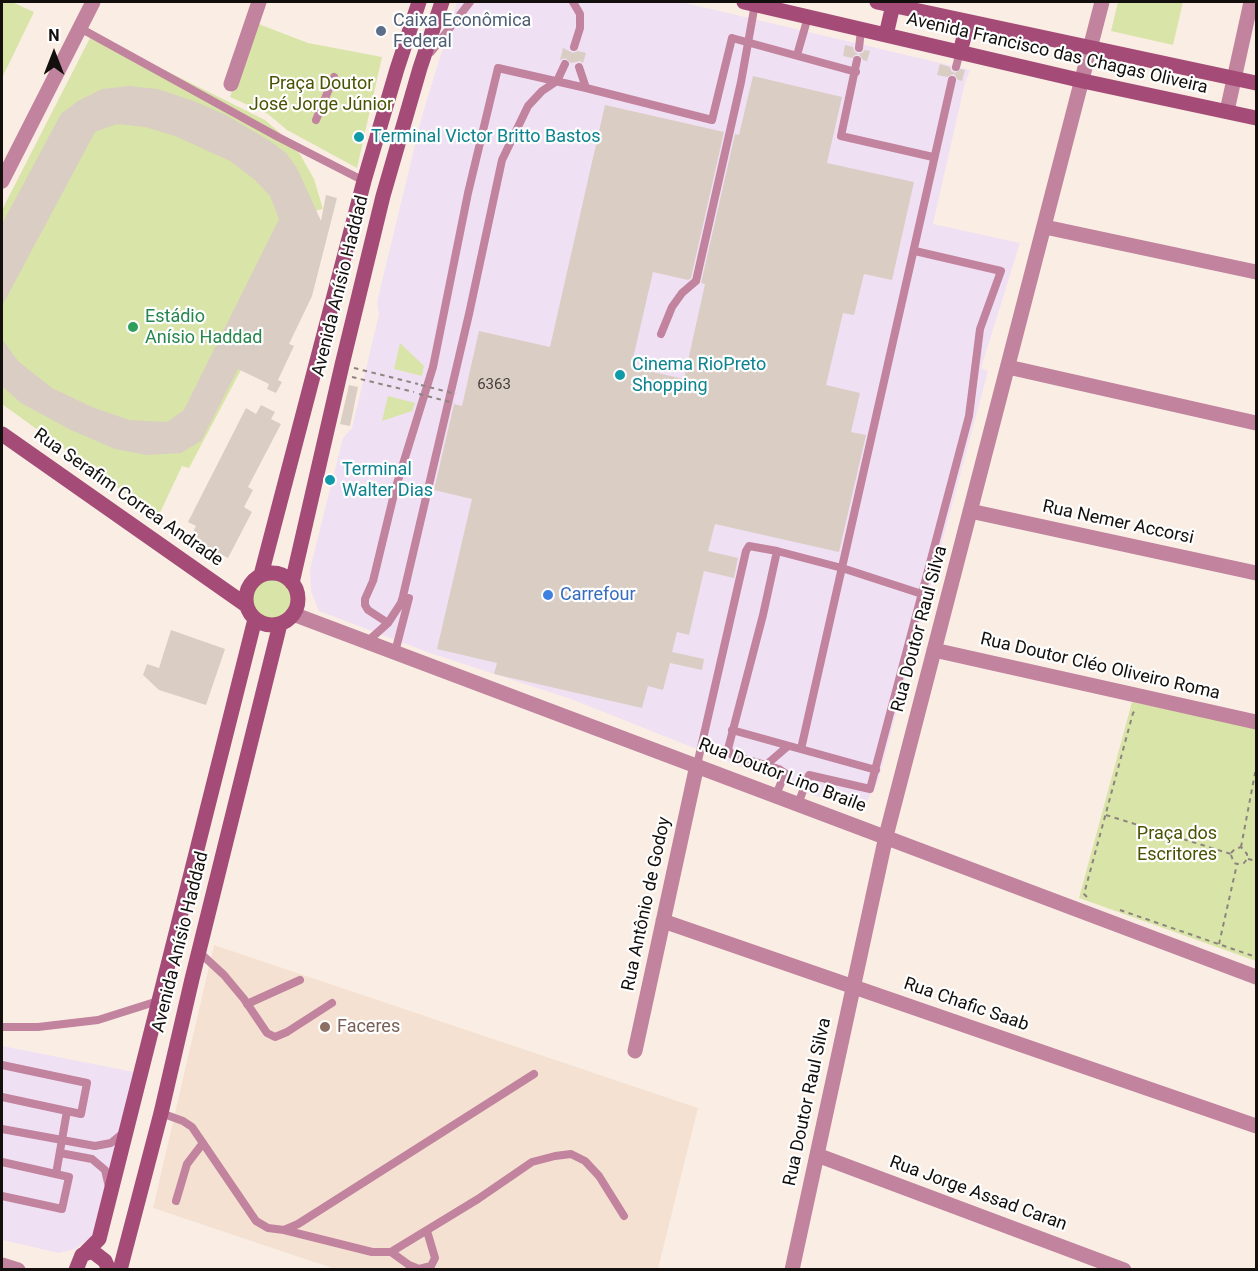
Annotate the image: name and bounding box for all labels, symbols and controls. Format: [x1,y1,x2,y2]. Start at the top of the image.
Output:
street label: Avenida Francisco das Chagas Oliveira [904,9,1210,99]
place label: Caixa Econômica Federal [393,10,531,52]
north arrow [24,24,84,84]
marker: Caixa Econômica Federal [374,24,388,38]
text: N [48,26,60,45]
park label: Praça Doutor José Jorge Júnior [249,73,393,116]
place label: Terminal Victor Britto Bastos [371,126,601,148]
marker: Terminal Victor Britto Bastos [352,130,366,144]
street label: Avenida Anísio Haddad [308,193,374,379]
place label: Estádio Anísio Haddad [145,306,262,348]
marker: Estádio Anísio Haddad [126,320,140,334]
place label: Cinema RioPreto Shopping [632,354,766,397]
marker: Cinema RioPreto Shopping [613,368,627,382]
house number: 6363 [477,376,511,394]
street label: Rua Serafim Correa Andrade [29,424,227,572]
place label: Terminal Walter Dias [342,459,433,502]
marker: Terminal Walter Dias [323,473,337,487]
street label: Rua Nemer Accorsi [1040,496,1196,550]
street label: Rua Doutor Raul Silva [887,543,953,715]
place label: Carrefour [560,584,636,606]
marker: Carrefour [541,588,555,602]
street label: Rua Doutor Cléo Oliveiro Roma [978,629,1222,705]
street label: Rua Doutor Lino Braile [695,734,869,818]
street label: Rua Antônio de Godoy [618,815,676,993]
park label: Praça dos Escritores [1137,823,1217,866]
street label: Avenida Anísio Haddad [148,849,214,1035]
street label: Rua Chafic Saab [901,973,1031,1037]
place label: Faceres [337,1016,400,1038]
street label: Rua Doutor Raul Silva [780,1016,836,1188]
marker: Faceres [318,1020,332,1034]
street label: Rua Jorge Assad Caran [886,1152,1070,1236]

